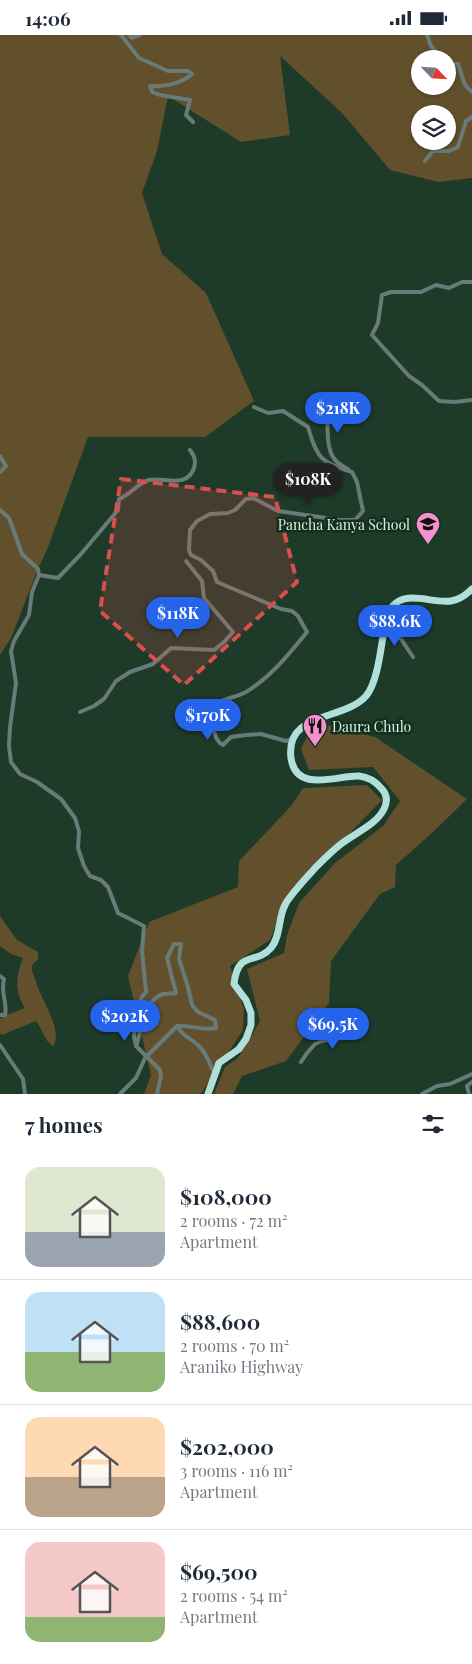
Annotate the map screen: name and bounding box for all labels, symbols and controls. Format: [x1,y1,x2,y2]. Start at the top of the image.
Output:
text: 14:06 [25,5,71,31]
north arrow [411,50,456,95]
map controls [411,50,456,150]
button: layers [411,105,456,150]
pin: $218K [303,391,373,434]
text: $218K [316,397,360,418]
pin: $108K [273,463,343,505]
text: $108K [285,468,331,489]
school or university icon: Pancha Kanya School [415,511,441,545]
place label: Pancha Kanya School [278,515,410,534]
pin: $118K [143,597,213,639]
text: $118K [157,602,199,623]
pin: $88.6K [354,605,436,647]
text: $88.6K [369,610,421,631]
pin: $170K [173,699,243,741]
text: $170K [186,704,230,725]
restaurant icon: Daura Chulo [302,713,328,747]
place label: Daura Chulo [332,717,412,736]
pin: $202K [90,999,160,1042]
text: $202K [101,1005,149,1026]
pin: $69.5K [292,1007,374,1050]
text: $69.5K [308,1013,358,1034]
text: 7 homes [25,1110,103,1138]
icon: filters [419,1110,447,1138]
text: $108,000 [180,1182,272,1210]
icon: home [65,1187,125,1247]
text: 2 rooms · 72 m² [180,1210,287,1231]
text: Apartment [180,1231,258,1252]
text: $88,600 [180,1307,260,1335]
icon: home [65,1312,125,1372]
text: 2 rooms · 70 m² [180,1335,289,1356]
text: Araniko Highway [180,1356,303,1377]
text: $202,000 [180,1432,274,1460]
icon: home [65,1437,125,1497]
text: 3 rooms · 116 m² [180,1460,293,1481]
text: Apartment [180,1481,258,1502]
text: $69,500 [180,1557,258,1585]
icon: home [65,1562,125,1622]
text: 2 rooms · 54 m² [180,1585,288,1606]
text: Apartment [180,1606,258,1627]

